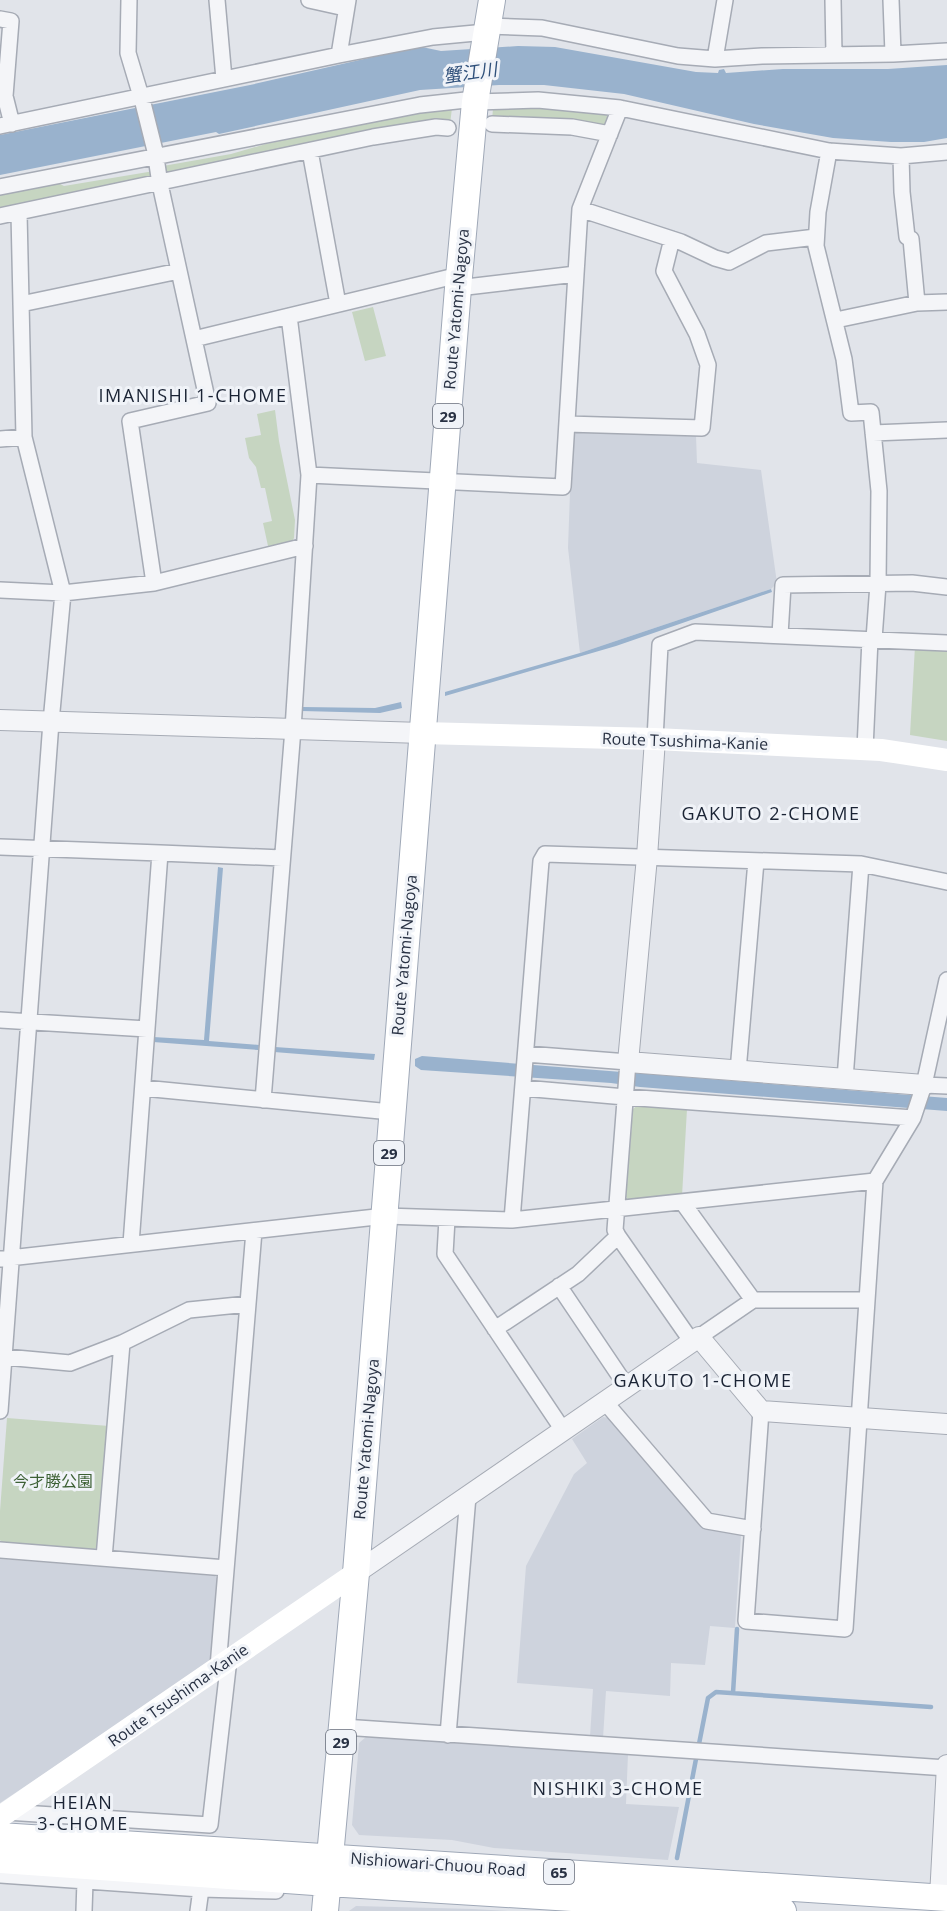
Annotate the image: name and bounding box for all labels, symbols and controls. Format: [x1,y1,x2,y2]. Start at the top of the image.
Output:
water label: 蟹江川 [442,56,500,88]
street label: Route Yatomi-Nagoya [438,228,474,390]
district label: IMANISHI 1-CHOME [99,383,287,407]
road number: 29 [433,404,463,428]
street label: Route Tsushima-Kanie [602,727,768,755]
district label: GAKUTO 2-CHOME [681,801,861,825]
street label: Route Yatomi-Nagoya [386,874,422,1036]
road number: 29 [374,1141,404,1165]
street label: Route Yatomi-Nagoya [348,1358,384,1520]
district label: GAKUTO 1-CHOME [613,1368,793,1392]
park label: 今才勝公園 [13,1470,93,1492]
street label: Route Tsushima-Kanie [104,1638,252,1752]
road number: 29 [326,1730,356,1754]
district label: NISHIKI 3-CHOME [533,1776,703,1800]
district label: HEIAN 3-CHOME [37,1790,129,1835]
street label: Nishiowari-Chuou Road [350,1847,526,1881]
road number: 65 [544,1860,574,1884]

